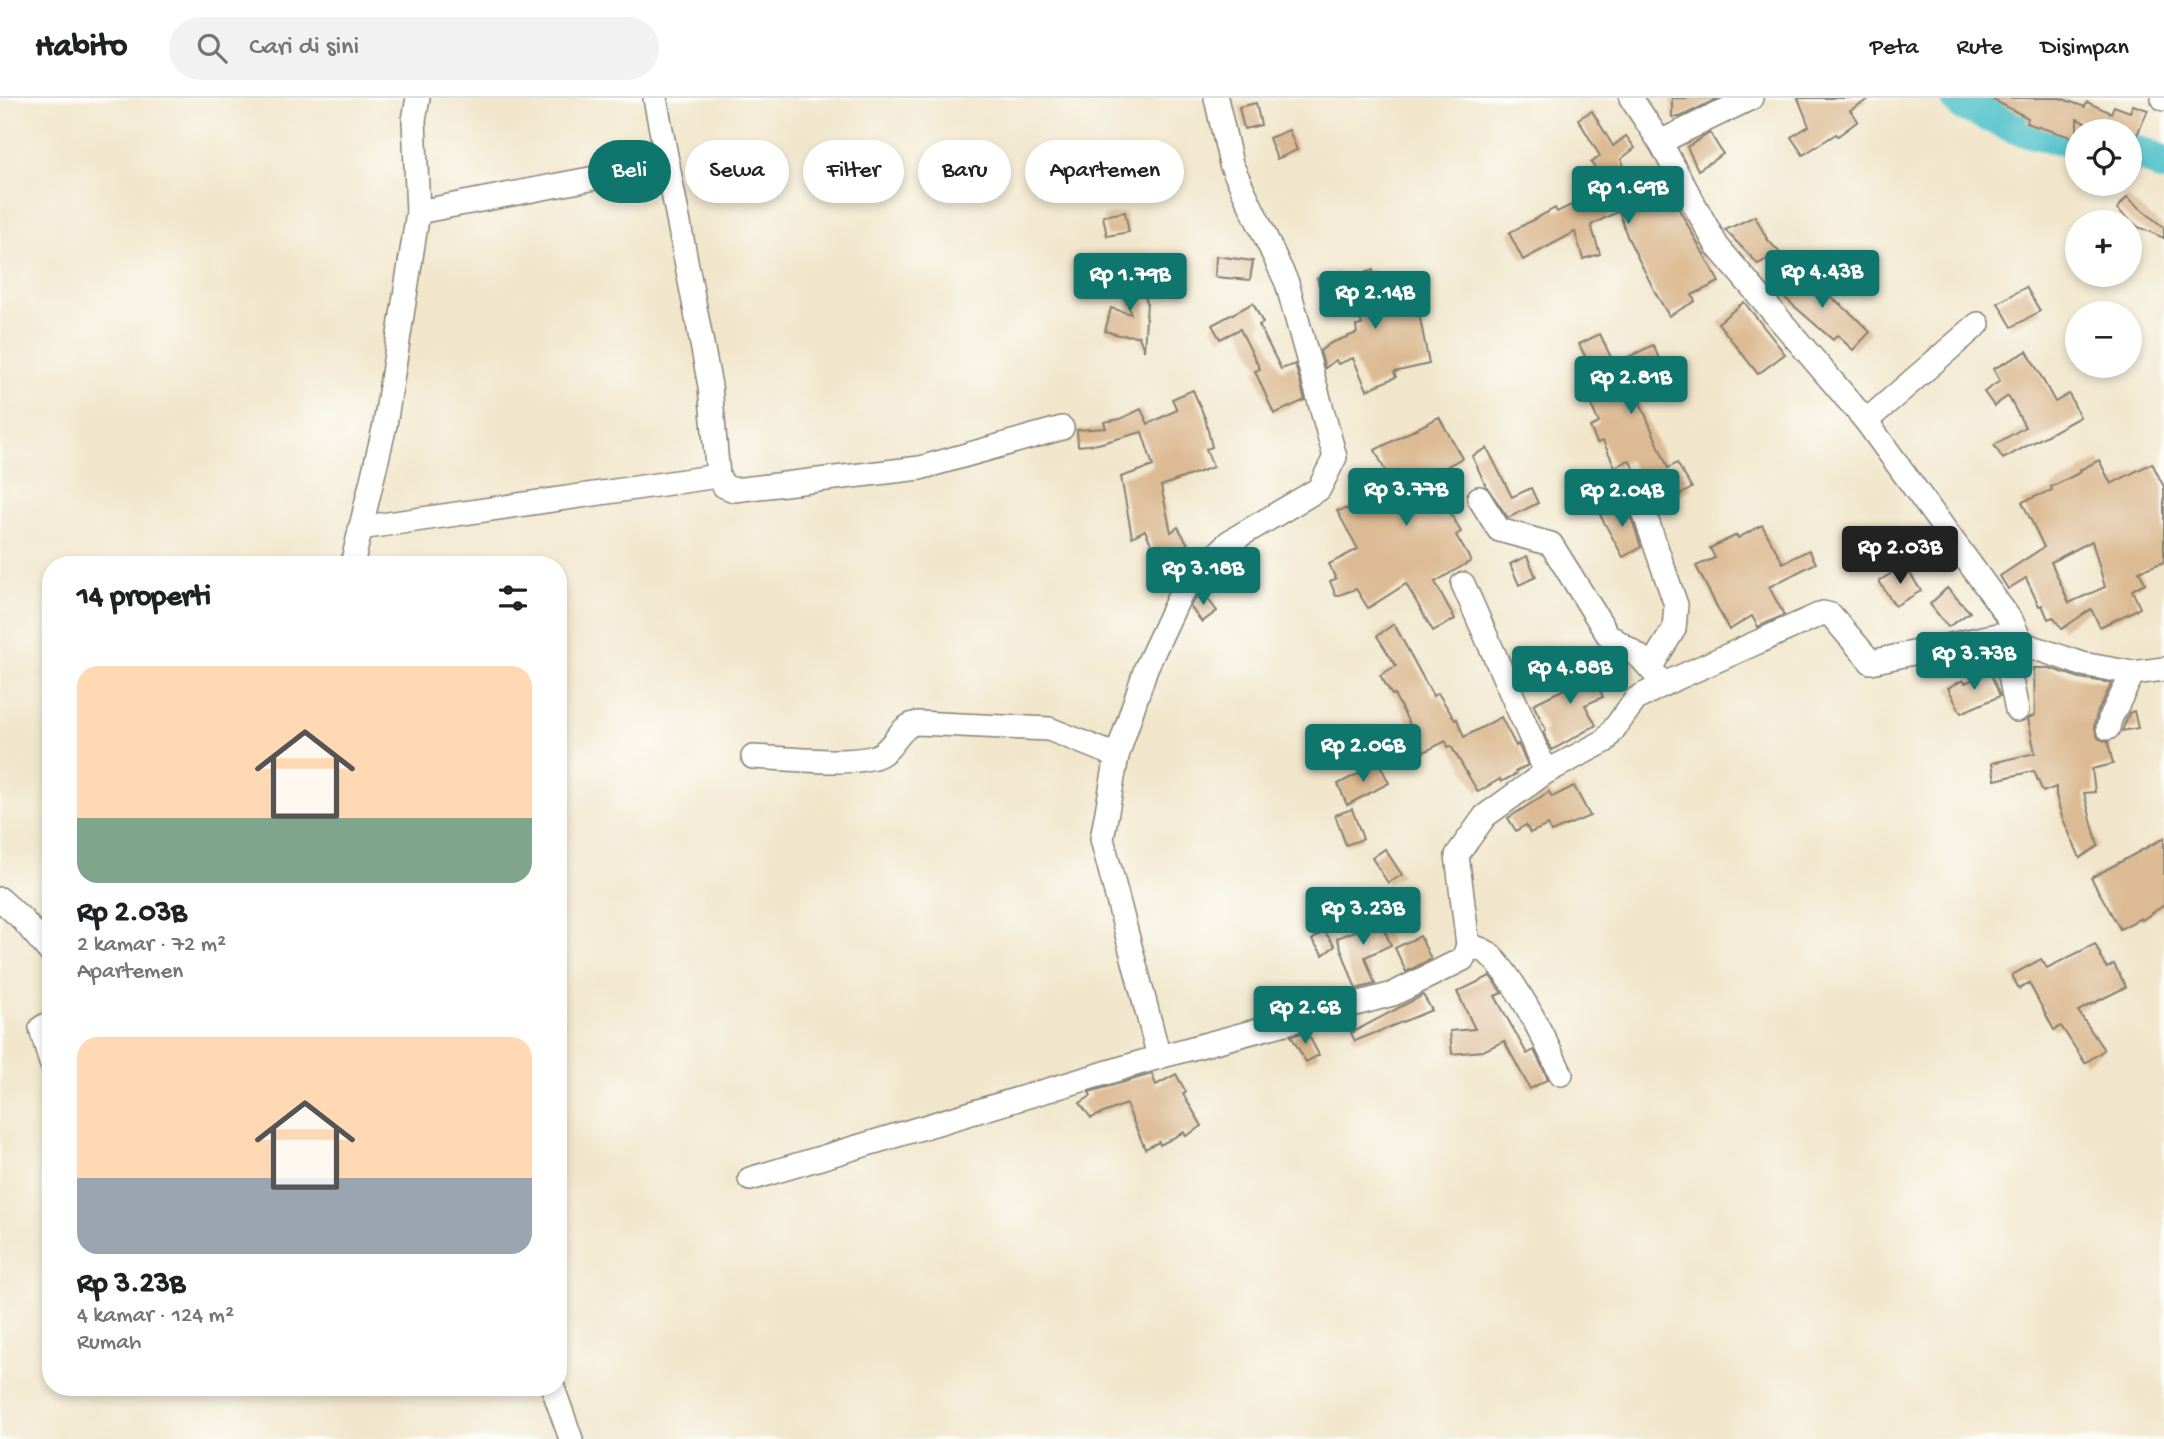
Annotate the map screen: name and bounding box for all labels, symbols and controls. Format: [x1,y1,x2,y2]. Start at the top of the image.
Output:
search box [169,17,659,80]
text: Habito [35,29,127,67]
icon: search [193,29,231,67]
text: Cari di sini [249,33,359,64]
text: Peta [1870,34,1919,63]
text: Rute [1957,34,2003,63]
text: Disimpan [2041,34,2129,63]
map controls [2065,119,2142,378]
button: locate [2065,119,2142,196]
chip: Beli [588,140,671,203]
chip: Sewa [685,140,789,203]
chip: Filter [803,140,904,203]
chip: Baru [918,140,1011,203]
chip: Apartemen [1025,140,1184,203]
pin: Rp 1.69B [1556,166,1700,226]
text: Rp 1.69B [1588,175,1668,202]
button: + [2065,210,2142,287]
pin: Rp 4.43B [1750,250,1894,310]
pin: Rp 1.79B [1058,254,1202,313]
text: Rp 4.43B [1781,259,1863,286]
text: Rp 1.79B [1090,262,1170,289]
pin: Rp 2.14B [1303,272,1447,331]
text: Rp 2.14B [1335,280,1415,307]
button: − [2065,301,2142,378]
pin: Rp 2.81B [1559,356,1703,416]
text: Rp 2.81B [1591,365,1671,392]
pin: Rp 3.77B [1334,468,1478,528]
pin: Rp 2.04B [1550,470,1694,529]
text: Rp 3.77B [1364,477,1448,504]
text: Rp 2.04B [1580,478,1664,505]
pin: Rp 2.03B [1828,526,1972,586]
text: Rp 2.03B [1858,535,1942,562]
pin: Rp 3.18B [1131,547,1275,607]
text: Rp 3.18B [1162,556,1244,583]
icon: filters [494,579,532,617]
text: 14 properti [77,581,211,616]
pin: Rp 3.73B [1902,632,2046,692]
text: Rp 3.73B [1932,641,2016,668]
pin: Rp 4.88B [1498,646,1642,706]
text: Rp 4.88B [1528,655,1612,682]
icon: home [242,711,368,837]
pin: Rp 2.06B [1291,724,1435,784]
text: Rp 2.06B [1321,733,1405,760]
pin: Rp 3.23B [1291,888,1435,947]
text: Rp 3.23B [1322,896,1404,923]
text: Rp 2.03B [77,897,187,932]
text: 2 kamar · 72 m² [77,932,226,959]
text: Apartemen [77,959,183,986]
pin: Rp 2.6B [1240,986,1370,1046]
text: Rp 2.6B [1270,995,1340,1022]
icon: home [242,1082,368,1208]
text: Rp 3.23B [77,1268,185,1303]
text: 4 kamar · 124 m² [77,1303,234,1330]
text: Rumah [77,1330,141,1357]

